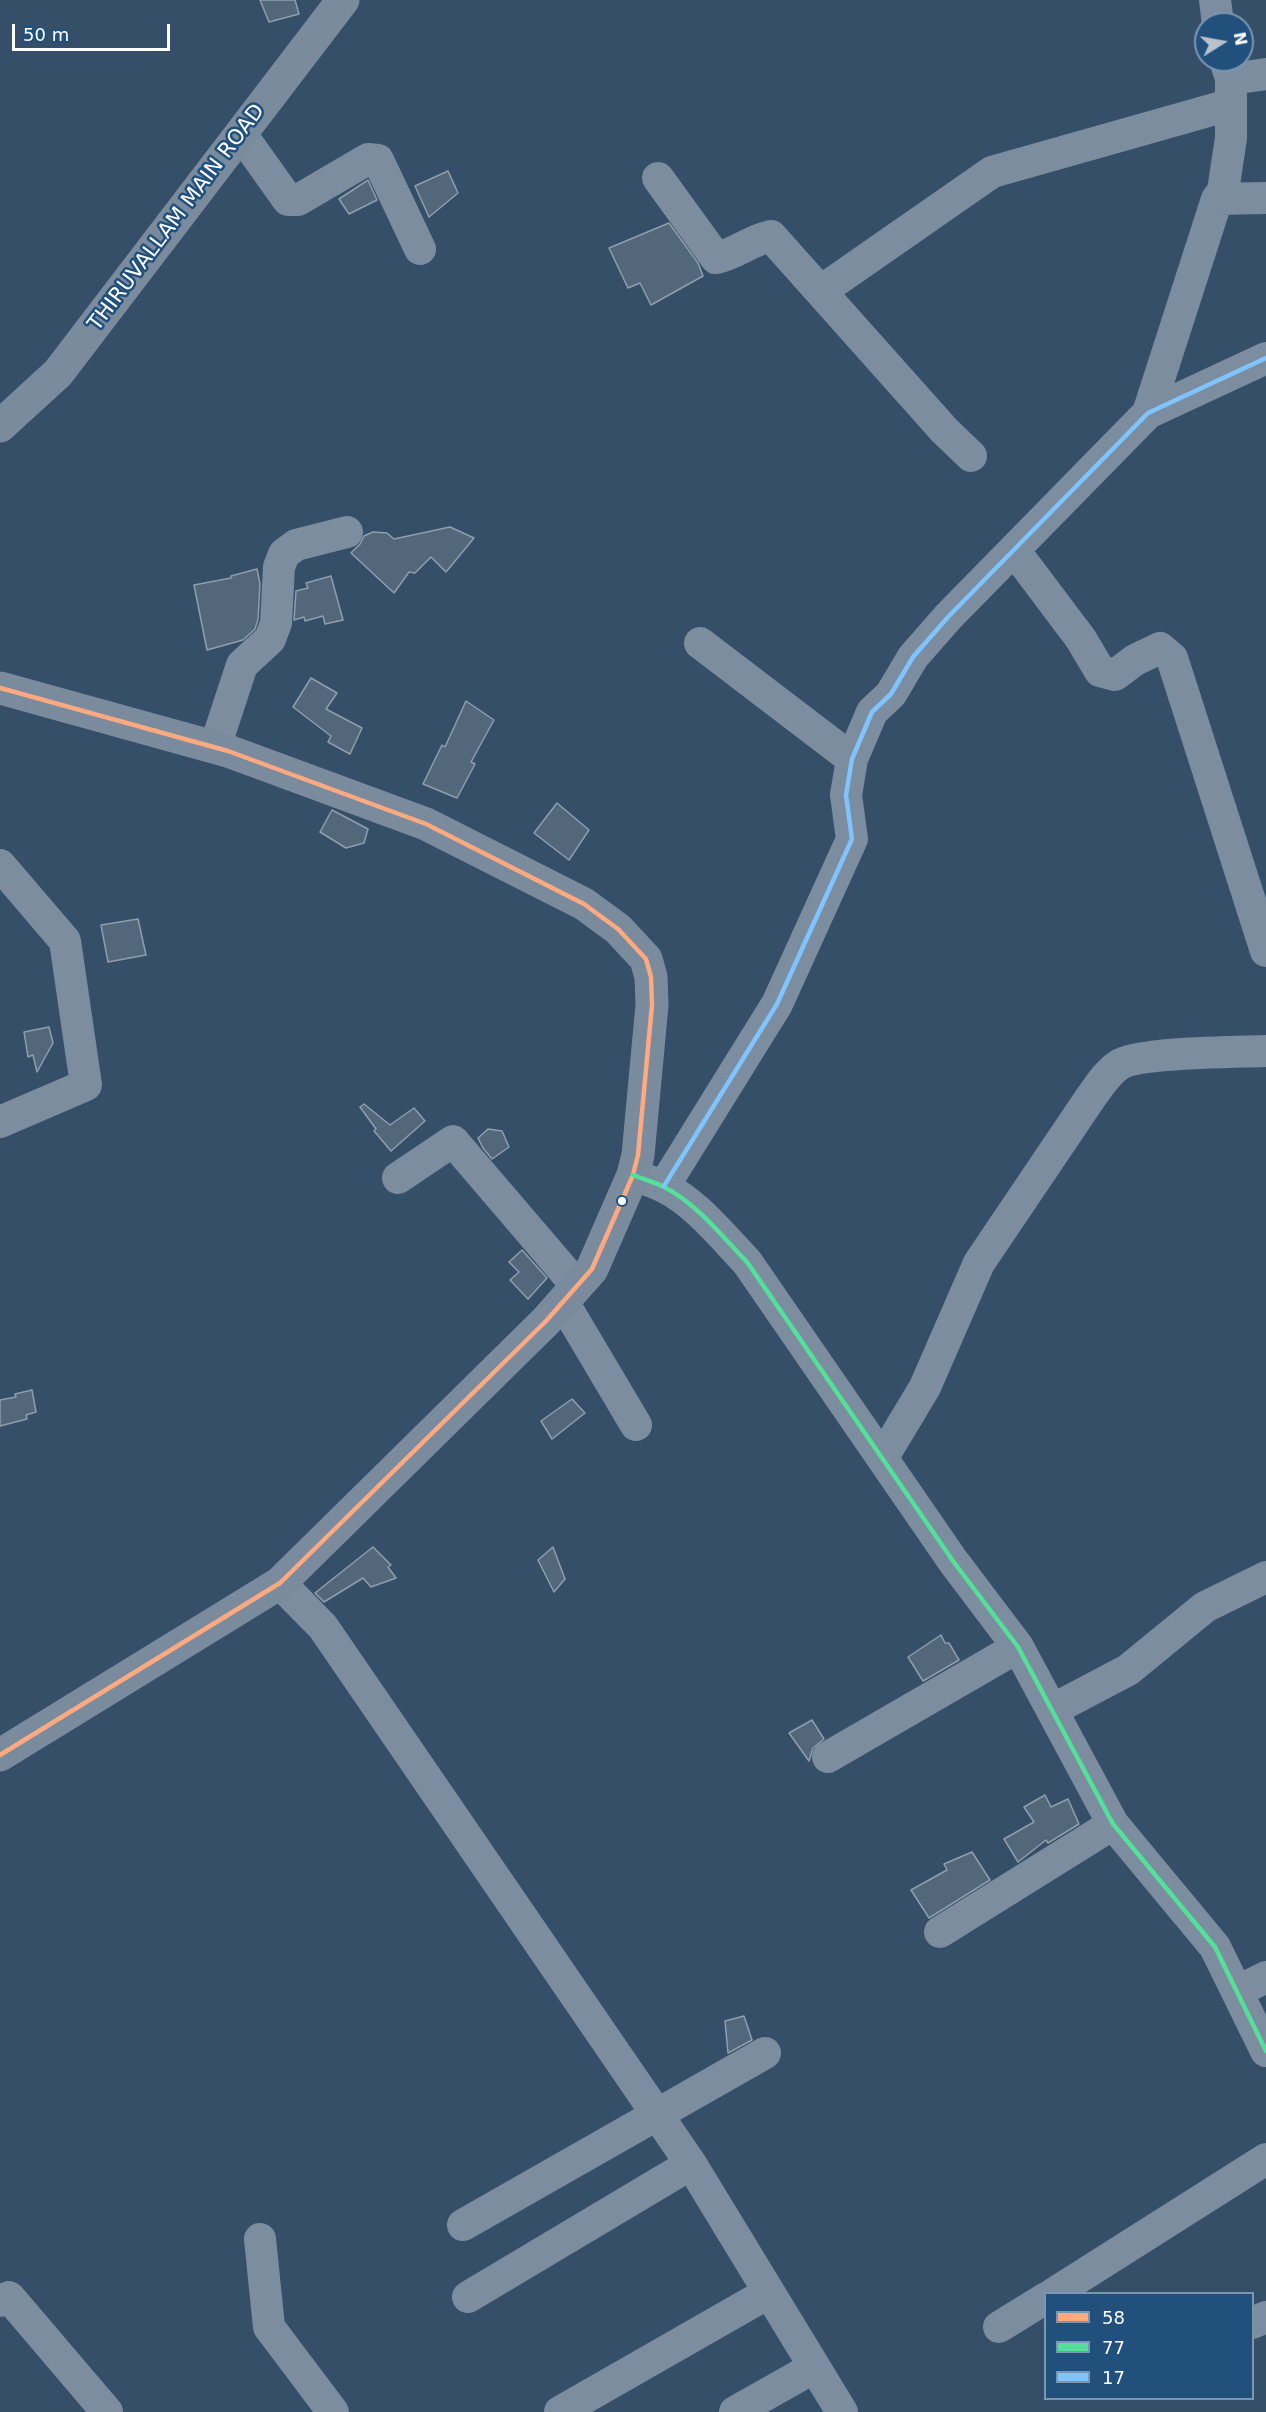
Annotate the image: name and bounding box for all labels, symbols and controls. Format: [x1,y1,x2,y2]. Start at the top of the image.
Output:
scale bar [15,12,172,50]
north arrow [1194,12,1254,72]
text: 50 m [23,24,69,45]
text: N [1230,30,1251,47]
street label: THIRUVALLAM MAIN ROAD [83,100,271,336]
unlabelled marker [616,1195,628,1207]
legend [1044,2292,1254,2400]
text: 58 [1102,2307,1125,2328]
text: 77 [1102,2337,1125,2358]
text: 17 [1102,2367,1125,2388]

